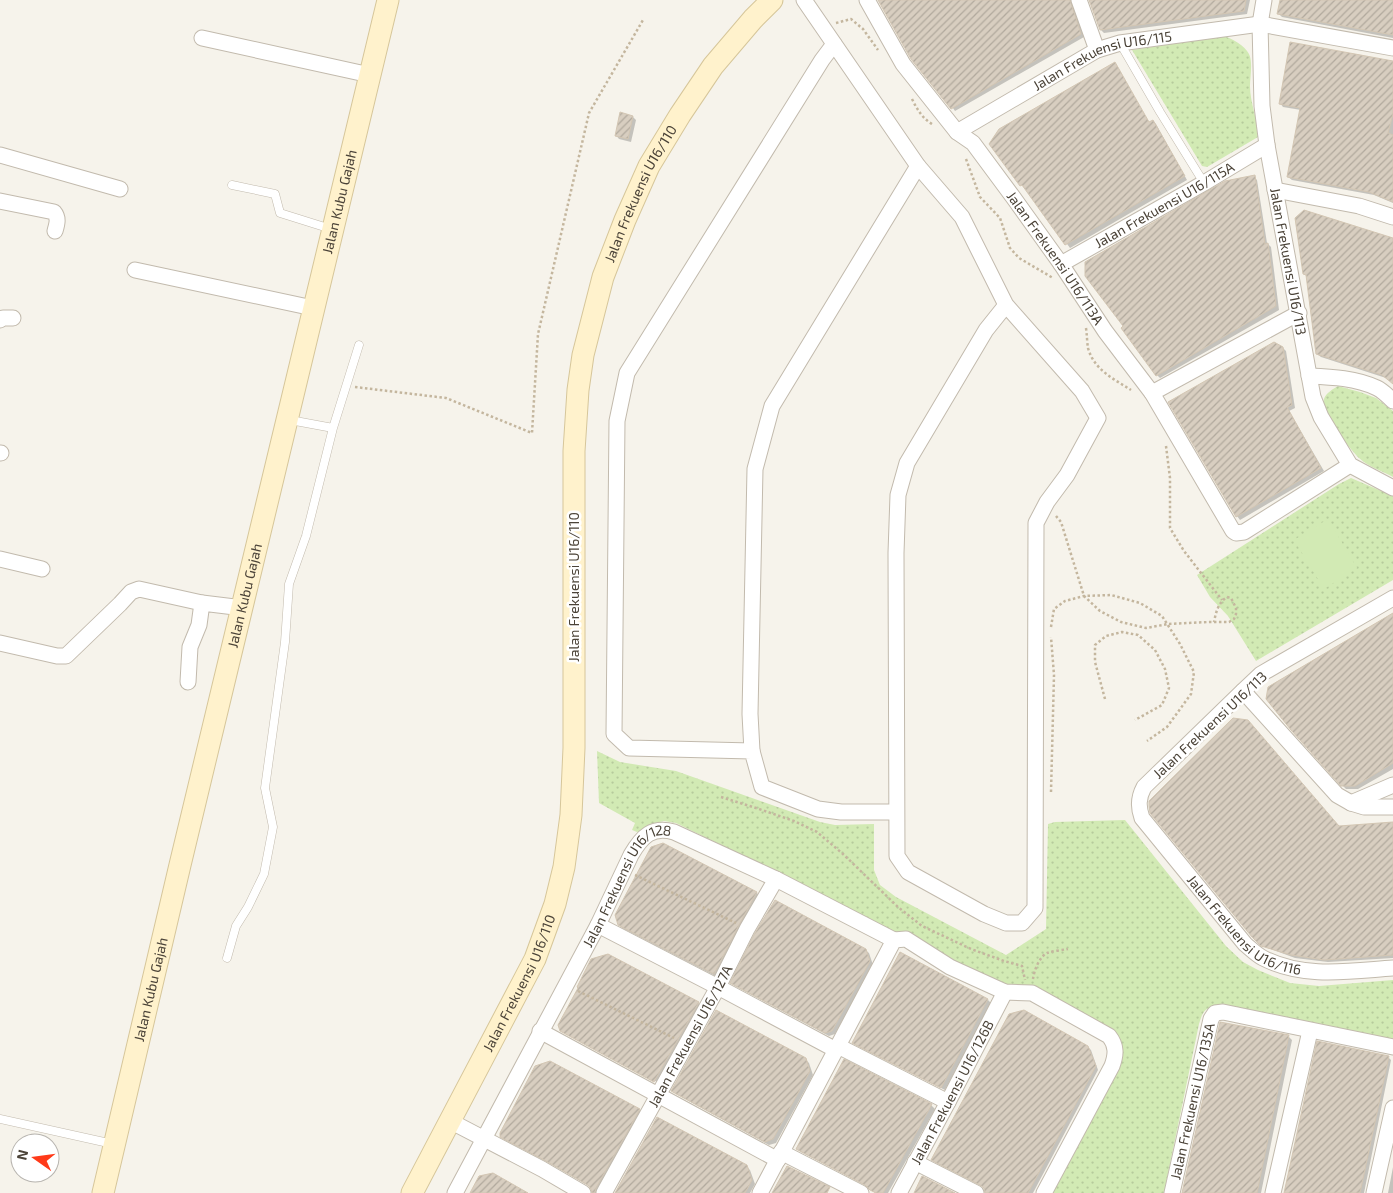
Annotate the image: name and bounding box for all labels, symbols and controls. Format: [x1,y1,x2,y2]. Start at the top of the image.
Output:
street label: Jalan Frekuensi U16/115 [1030,27,1173,94]
street label: Jalan Frekuensi U16/110 [601,122,680,265]
street label: Jalan Kubu Gajah [318,148,360,256]
street label: Jalan Frekuensi U16/115A [1091,158,1237,251]
street label: Jalan Frekuensi U16/113 [1267,186,1311,336]
street label: Jalan Frekuensi U16/113A [1004,188,1108,328]
street label: Jalan Frekuensi U16/110 [565,512,582,662]
street label: Jalan Kubu Gajah [224,542,265,649]
street label: Jalan Frekuensi U16/113 [1149,667,1270,782]
street label: Jalan Frekuensi U16/128 [579,821,672,950]
street label: Jalan Frekuensi U16/116 [1184,871,1303,978]
street label: Jalan Frekuensi U16/110 [479,912,558,1054]
street label: Jalan Kubu Gajah [130,936,171,1043]
street label: Jalan Frekuensi U16/127A [644,962,736,1110]
street label: Jalan Frekuensi U16/126B [907,1017,997,1167]
street label: Jalan Frekuensi U16/135A [1166,1021,1218,1181]
north arrow [10,1133,60,1183]
text: N [12,1148,31,1162]

